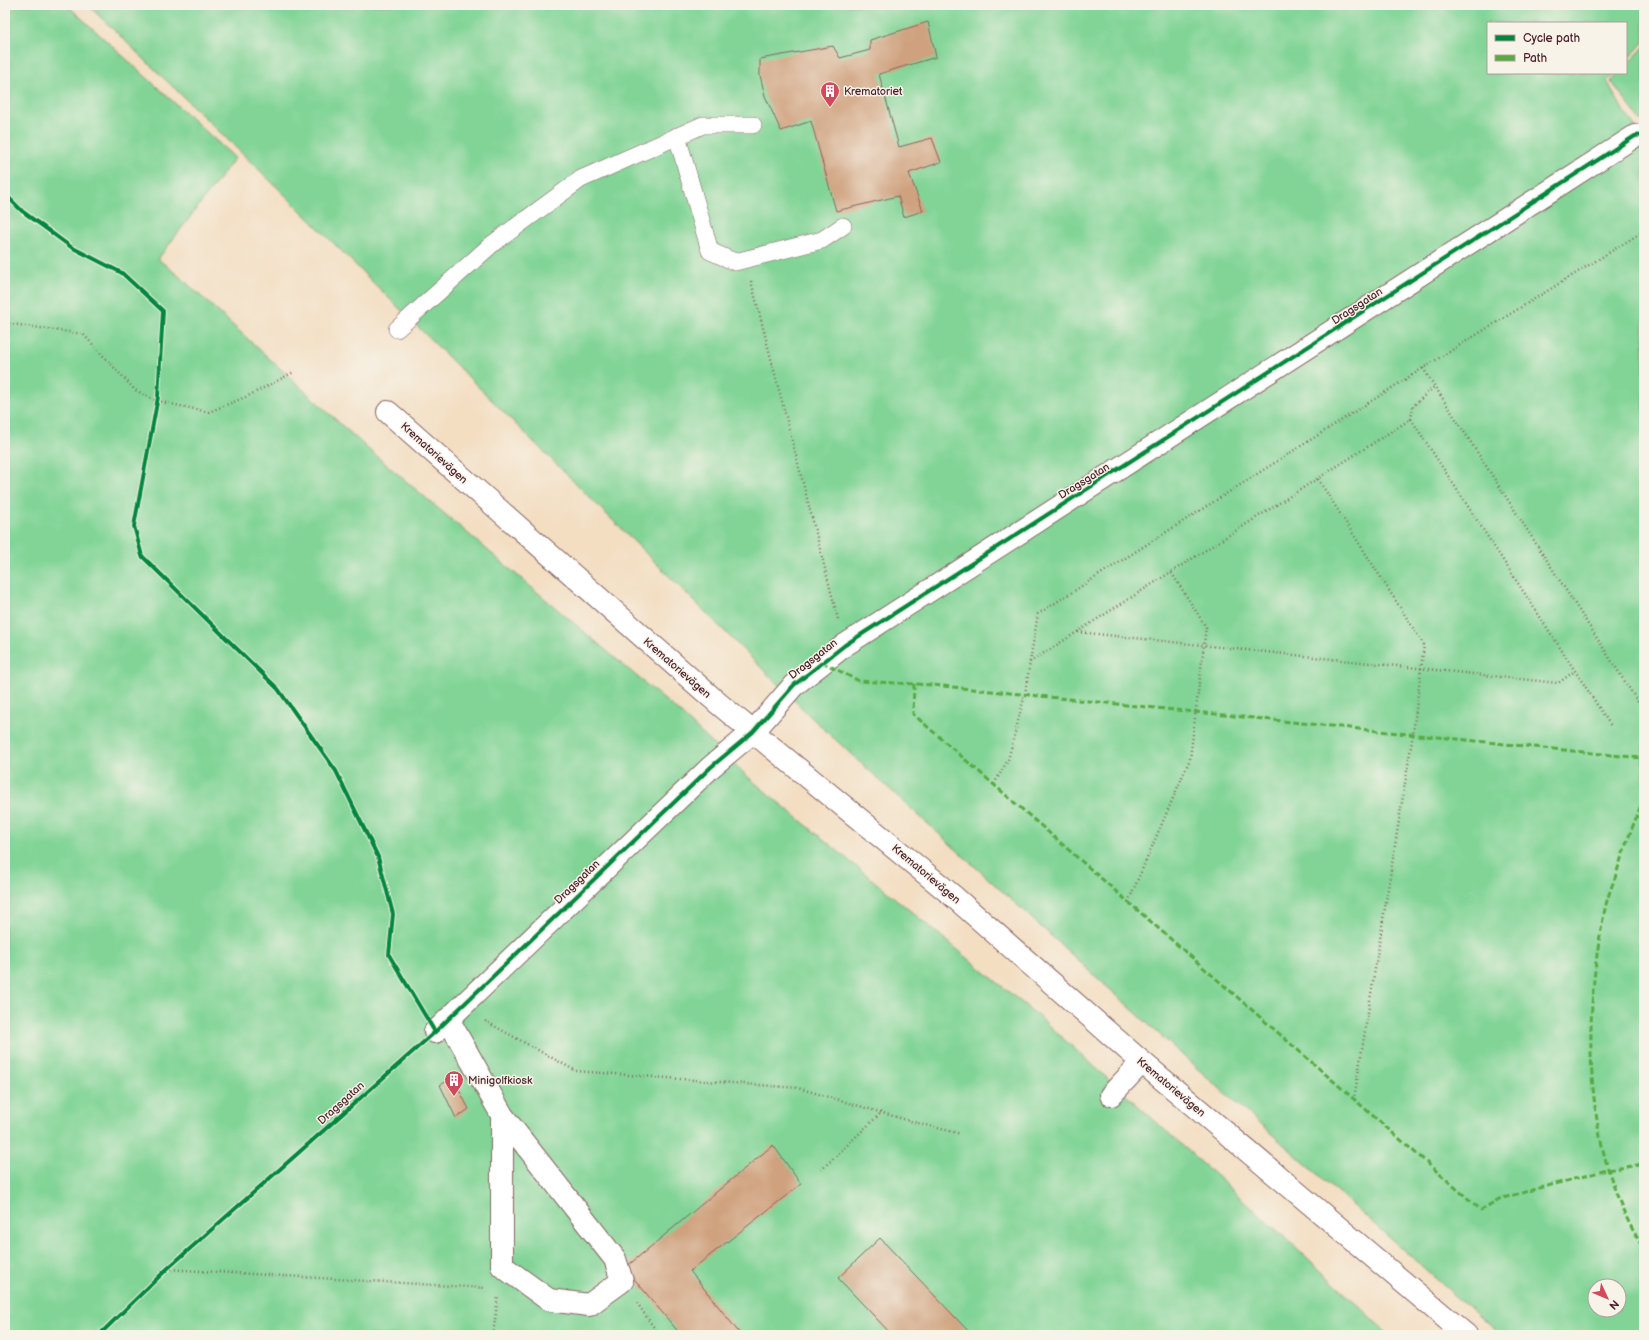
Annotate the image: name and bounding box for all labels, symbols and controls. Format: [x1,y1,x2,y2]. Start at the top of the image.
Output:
legend [1487,22,1627,74]
text: Cycle path [1523,31,1580,46]
text: Path [1523,51,1548,66]
building icon: Krematoriet [819,80,841,108]
place label: Krematoriet [844,85,903,98]
street label: Dragsgatan [1329,285,1385,327]
street label: Krematorievägen [398,420,470,486]
street label: Dragsgatan [1056,460,1112,502]
street label: Krematorievägen [640,635,714,701]
street label: Dragsgatan [786,636,840,682]
street label: Krematorievägen [889,842,963,906]
street label: Dragsgatan [552,857,602,907]
street label: Krematorievägen [1134,1055,1208,1119]
building icon: Minigolfkiosk [443,1069,465,1097]
place label: Minigolfkiosk [468,1074,533,1087]
street label: Dragsgatan [315,1079,367,1127]
north arrow [1587,1278,1627,1318]
text: N [1606,1297,1621,1312]

